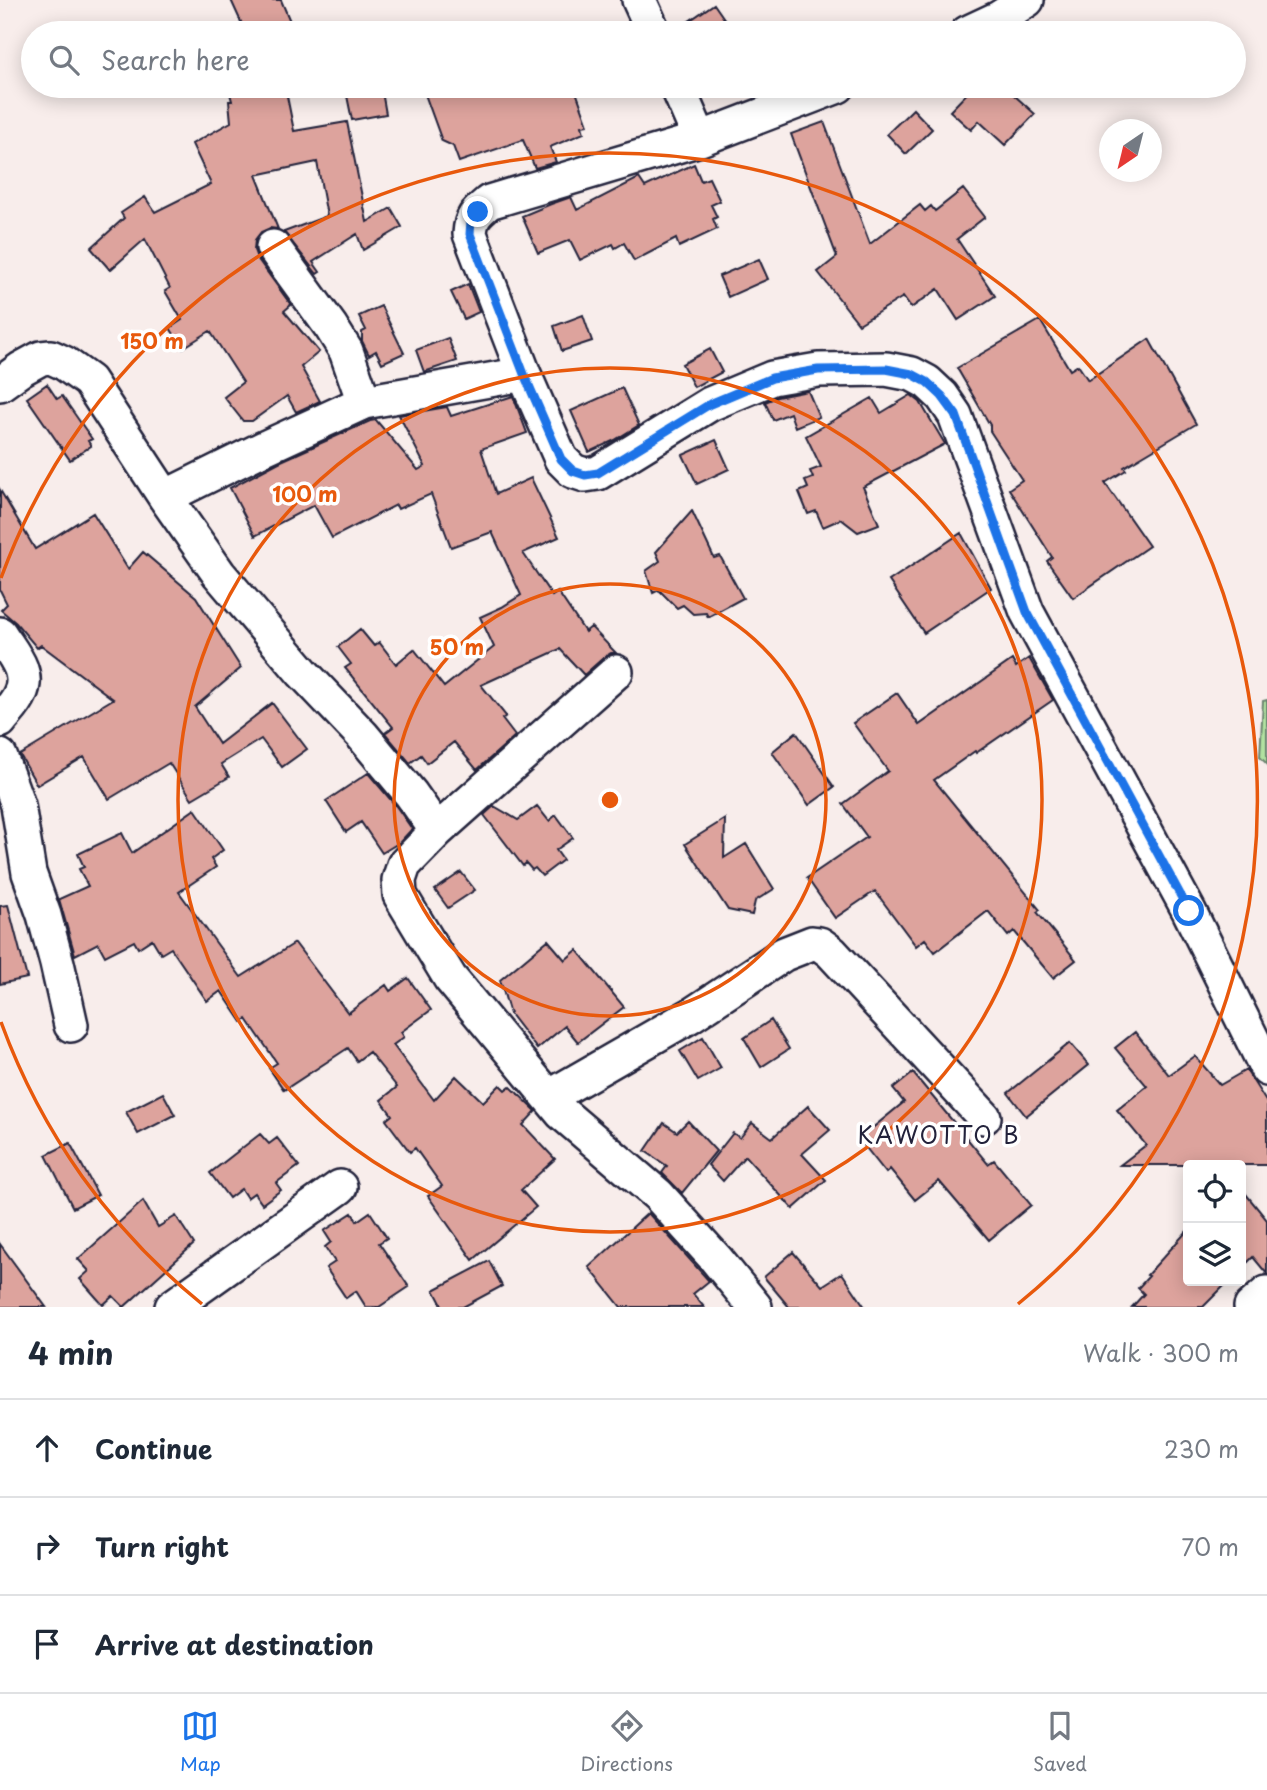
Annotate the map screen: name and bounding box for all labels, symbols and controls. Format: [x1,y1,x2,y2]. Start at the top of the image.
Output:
search box [21,21,1246,98]
text: Search here [101,40,250,79]
icon: search [45,41,83,79]
north arrow [1099,119,1162,182]
route end [462,196,493,227]
text: 150 m [120,324,184,356]
text: 100 m [272,477,338,509]
text: 50 m [430,630,484,662]
centre of rings [598,788,622,812]
route start [1173,895,1204,926]
district label: KAWOTTO B [858,1117,1020,1152]
map controls [1183,1160,1246,1286]
button: locate [1183,1160,1246,1223]
button: layers [1183,1223,1246,1286]
text: 4 min [28,1330,114,1375]
text: Walk · 300 m [1083,1335,1239,1370]
icon: ahead [28,1429,66,1467]
text: Continue [95,1429,212,1468]
text: 230 m [1164,1431,1239,1466]
icon: right [28,1527,66,1565]
text: Turn right [95,1527,229,1566]
text: 70 m [1181,1529,1239,1564]
icon: arrive [28,1625,66,1663]
text: Arrive at destination [95,1625,374,1664]
tab: Map [180,1707,221,1777]
tab: Directions [581,1707,673,1777]
tab: Saved [1033,1707,1087,1777]

